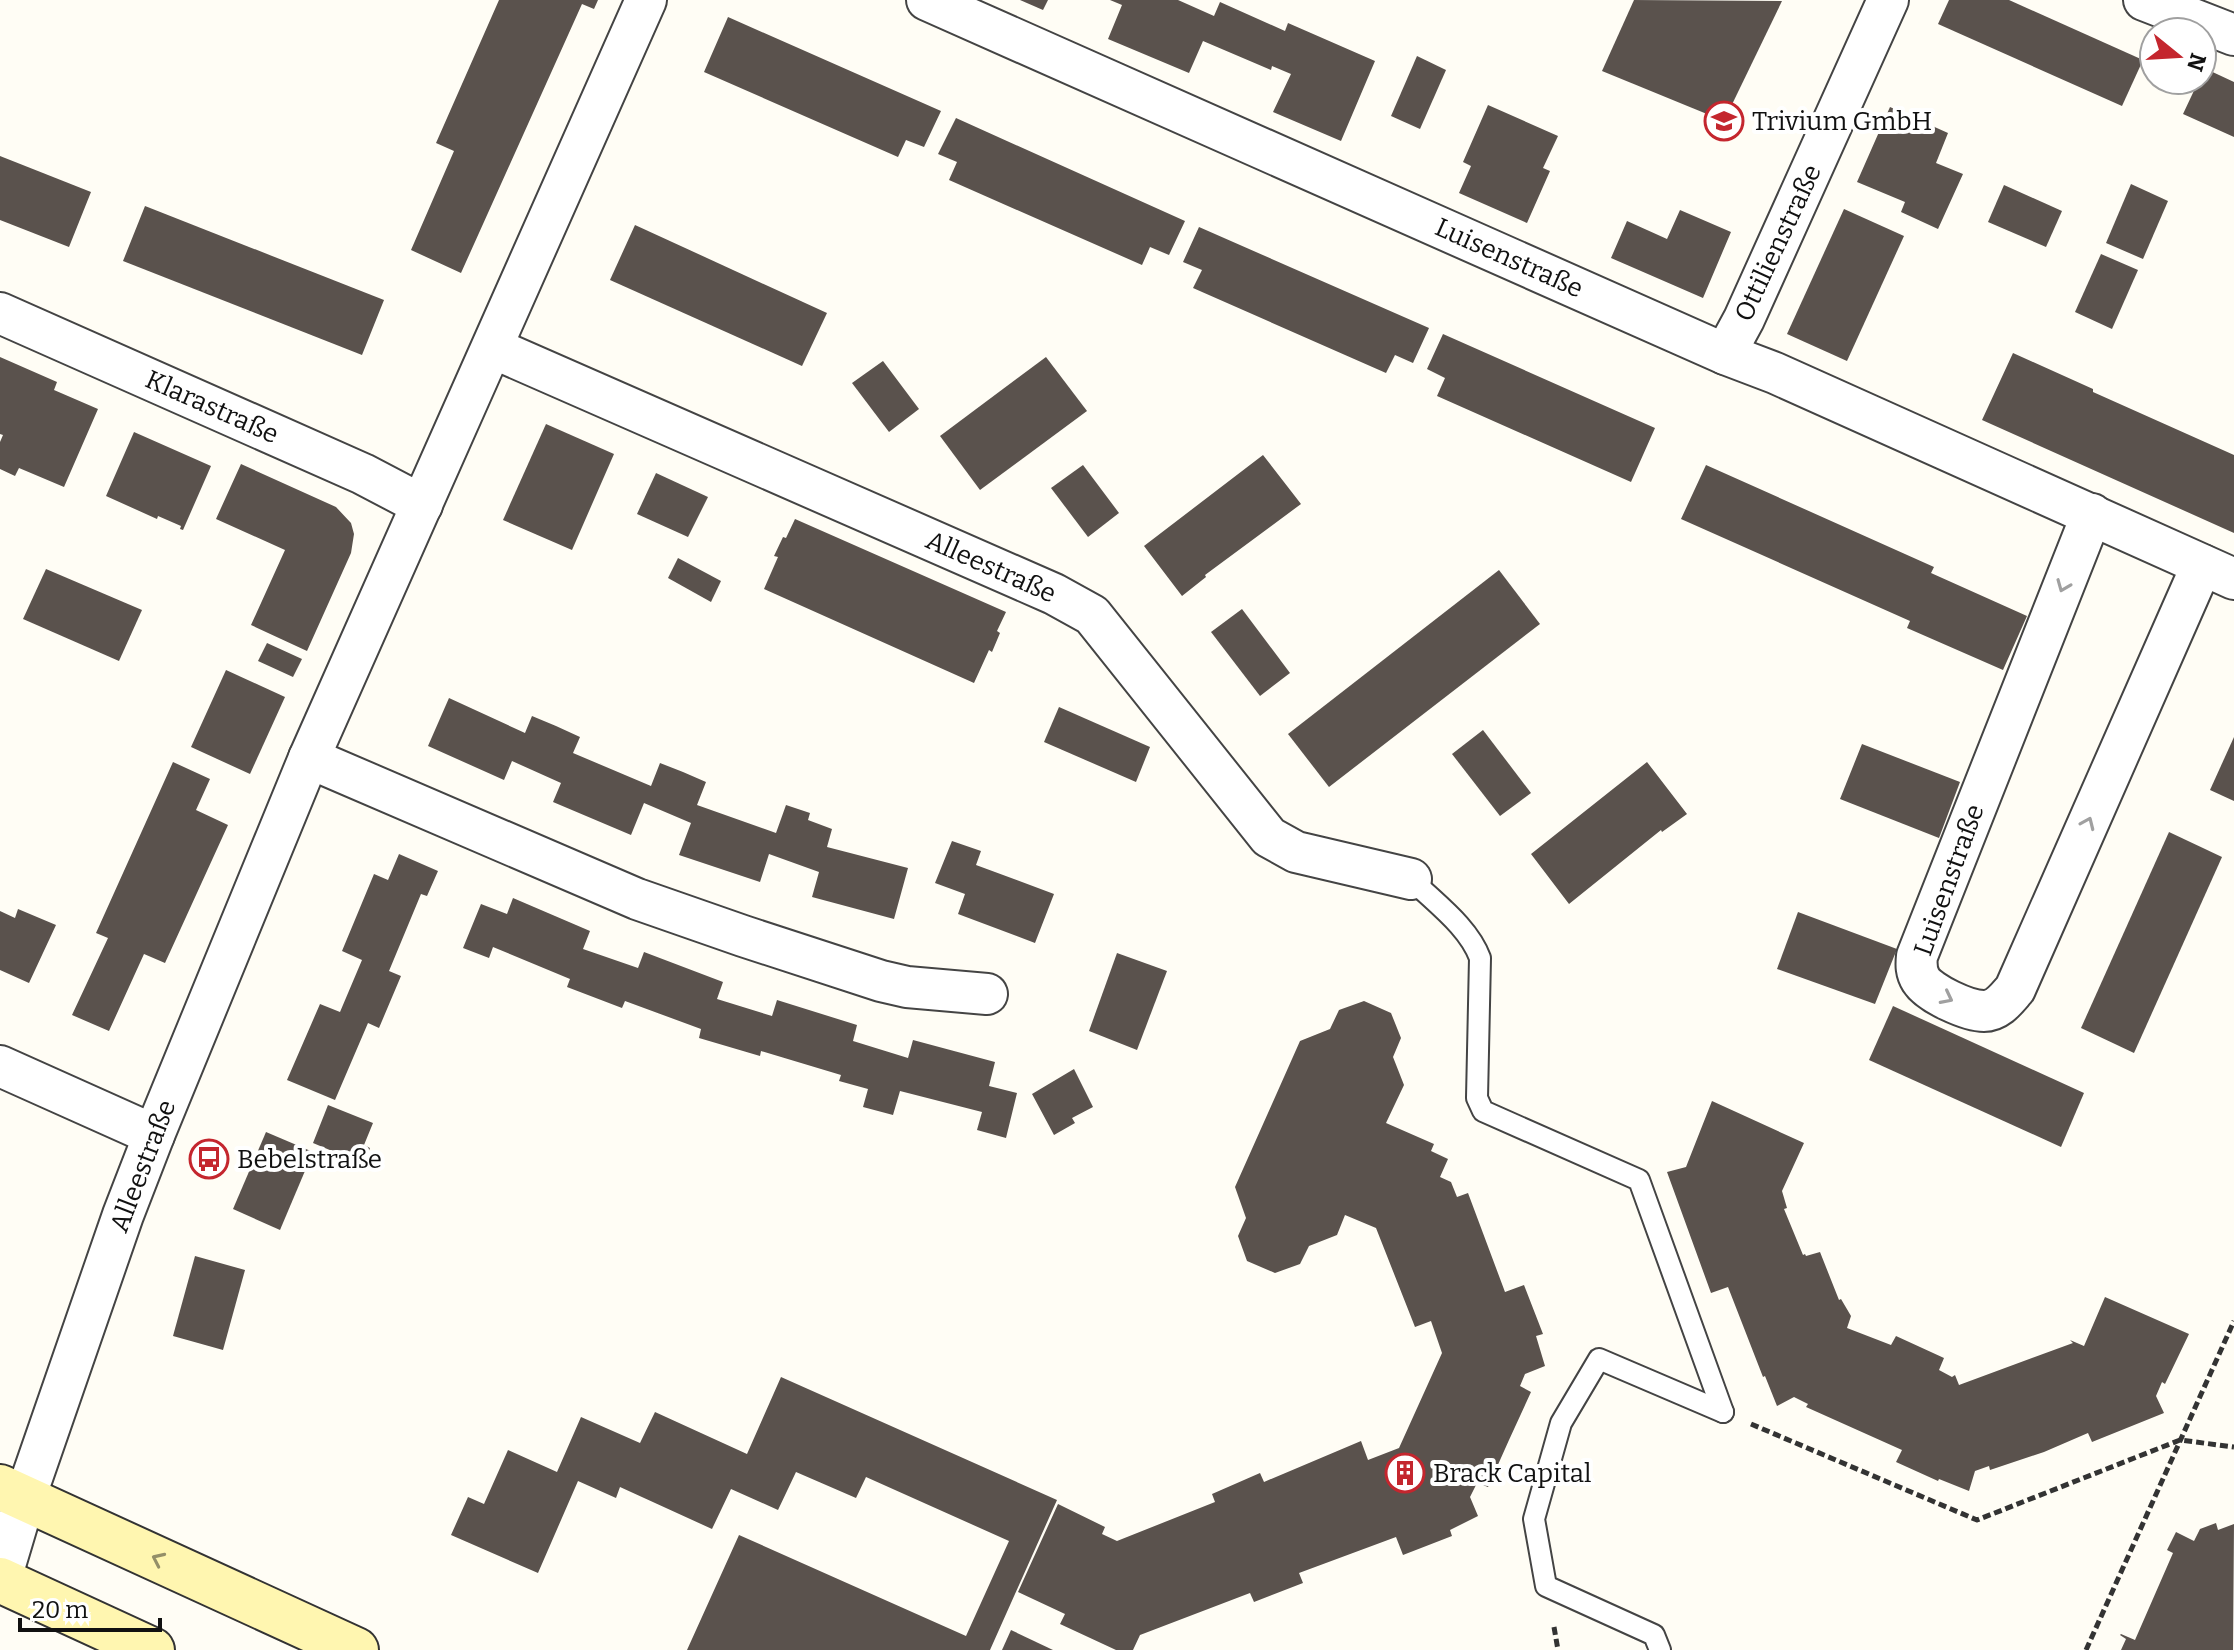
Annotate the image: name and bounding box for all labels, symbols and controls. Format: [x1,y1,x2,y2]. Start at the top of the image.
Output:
north arrow [2138,16,2218,96]
text: N [2181,50,2212,74]
school or university icon: Trivium GmbH [1703,100,1745,142]
place label: Trivium GmbH [1752,106,1932,137]
street label: Ottilienstraße [1728,160,1828,326]
street label: Luisenstraße [1430,212,1588,304]
street label: Klarastraße [141,364,283,450]
street label: Alleestraße [921,525,1061,609]
one-way arrow [2057,578,2073,592]
street label: Luisenstraße [1907,800,1991,960]
one-way arrow [2079,817,2095,831]
one-way arrow [1939,988,1954,1004]
street label: Alleestraße [104,1095,182,1237]
bus stop icon: Bebelstraße [188,1138,230,1180]
place label: Bebelstraße [237,1144,382,1175]
building icon: Brack Capital [1384,1452,1426,1494]
place label: Brack Capital [1433,1458,1592,1489]
one-way arrow [152,1553,166,1569]
scale bar [20,1582,160,1632]
text: 20 m [32,1596,88,1624]

